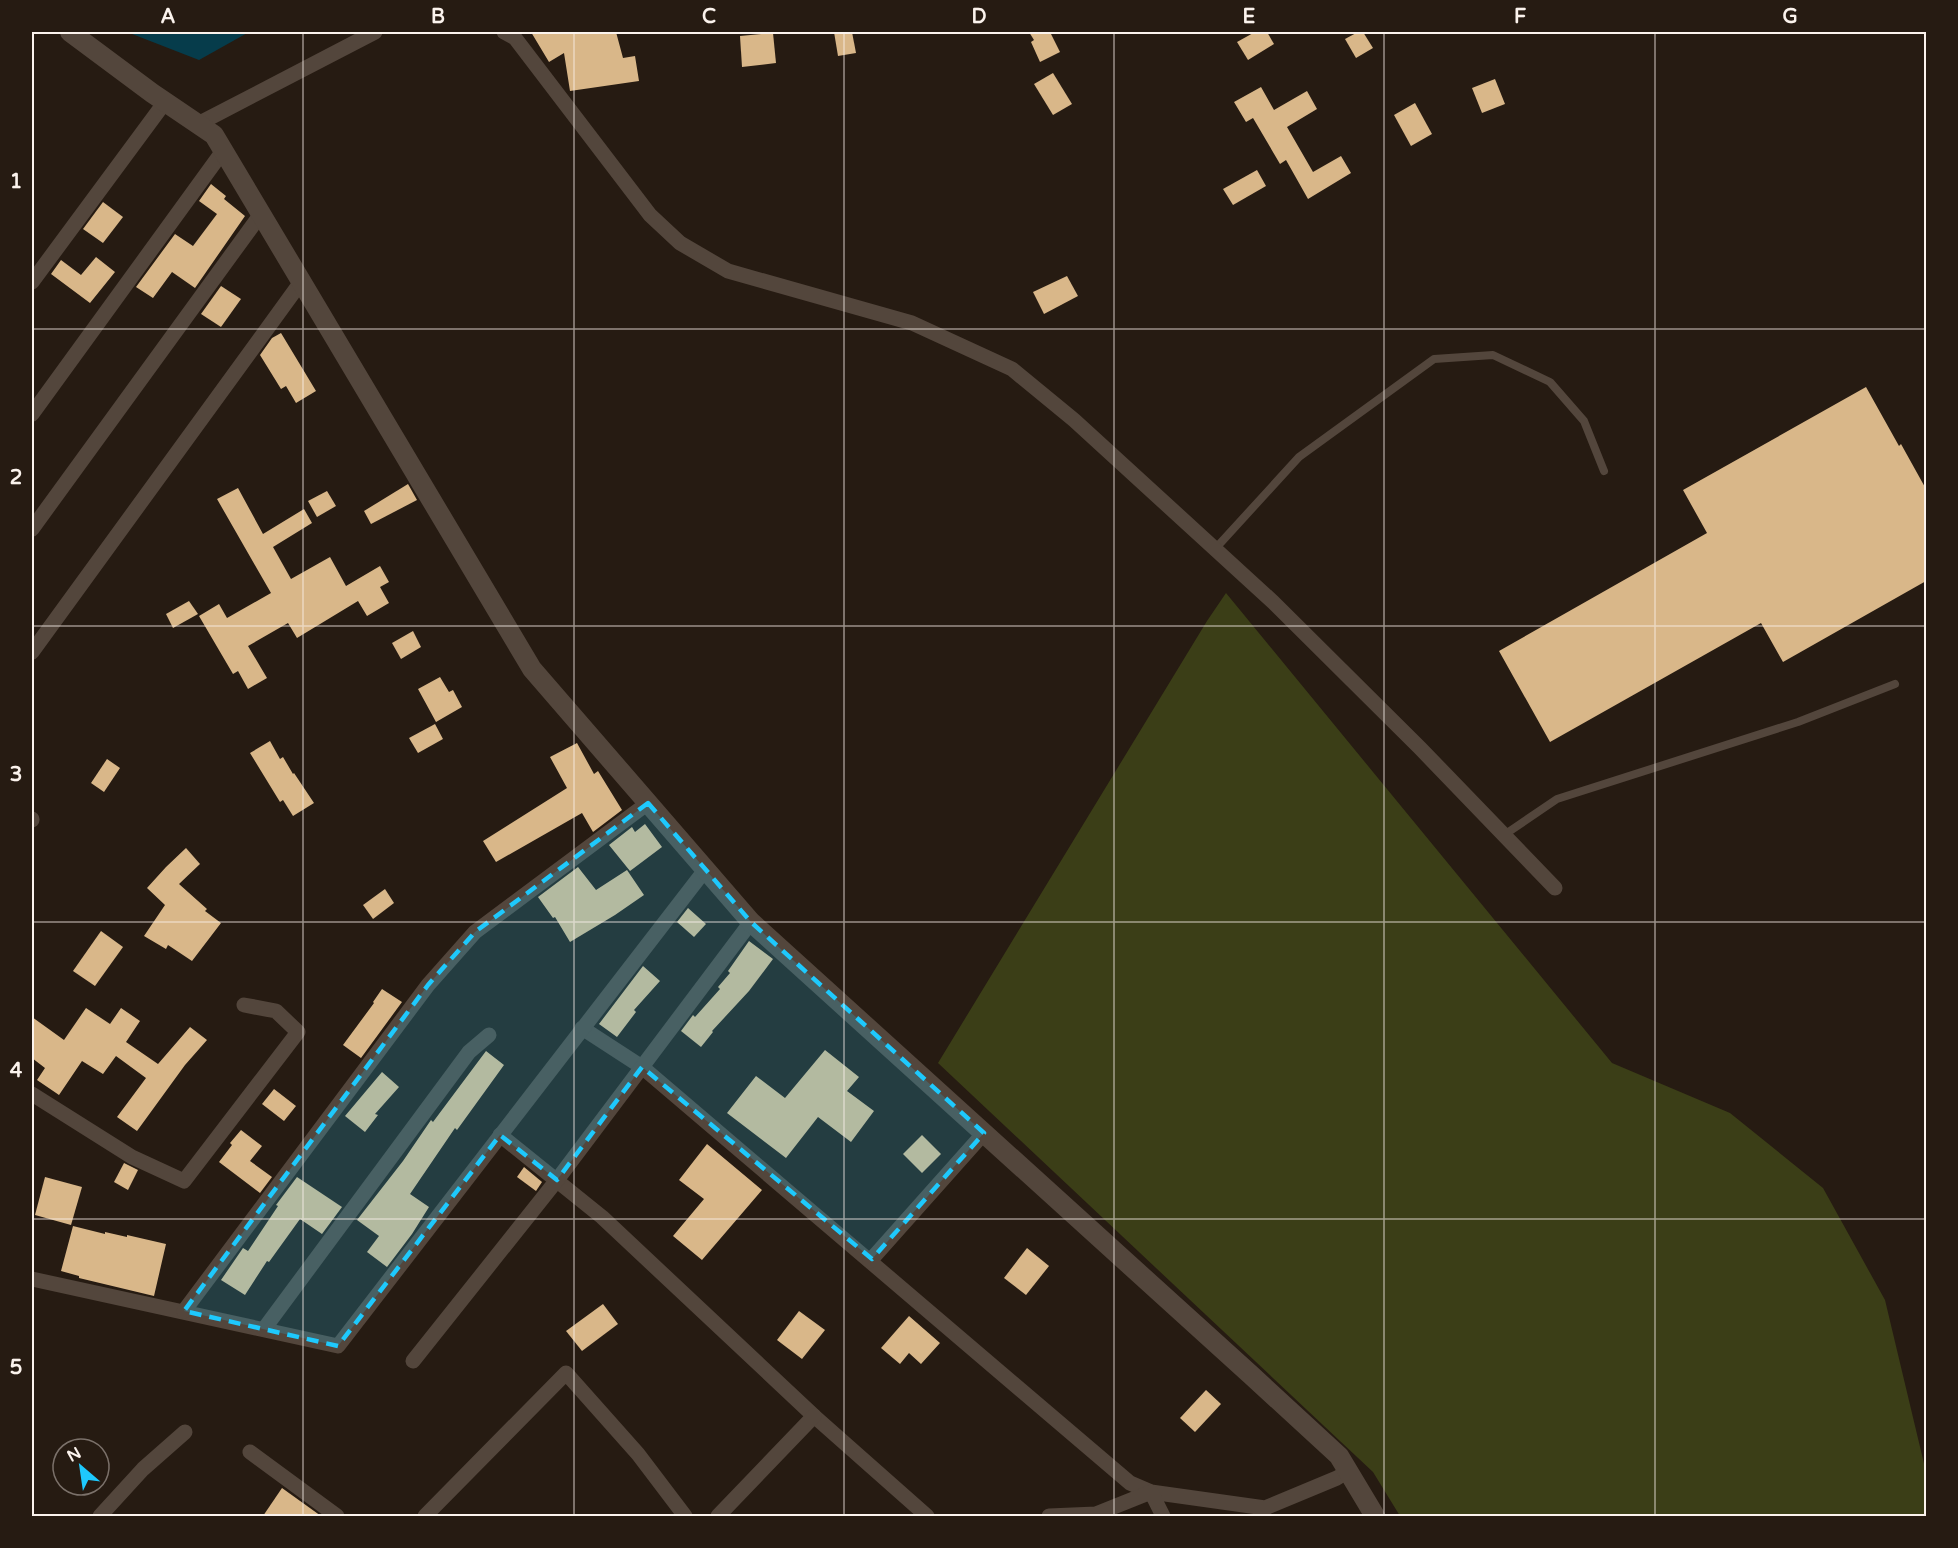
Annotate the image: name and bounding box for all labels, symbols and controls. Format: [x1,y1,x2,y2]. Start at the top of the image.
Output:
text: A [161,5,176,29]
text: B [431,5,445,29]
text: C [702,5,716,29]
text: D [971,5,987,29]
text: E [1243,5,1256,29]
text: F [1514,5,1526,29]
text: G [1782,5,1798,29]
text: 1 [10,170,22,194]
text: 2 [10,466,22,490]
text: 3 [10,763,22,787]
text: 4 [10,1059,23,1083]
text: 5 [10,1356,22,1380]
north arrow [51,1437,111,1497]
text: N [64,1443,85,1467]

